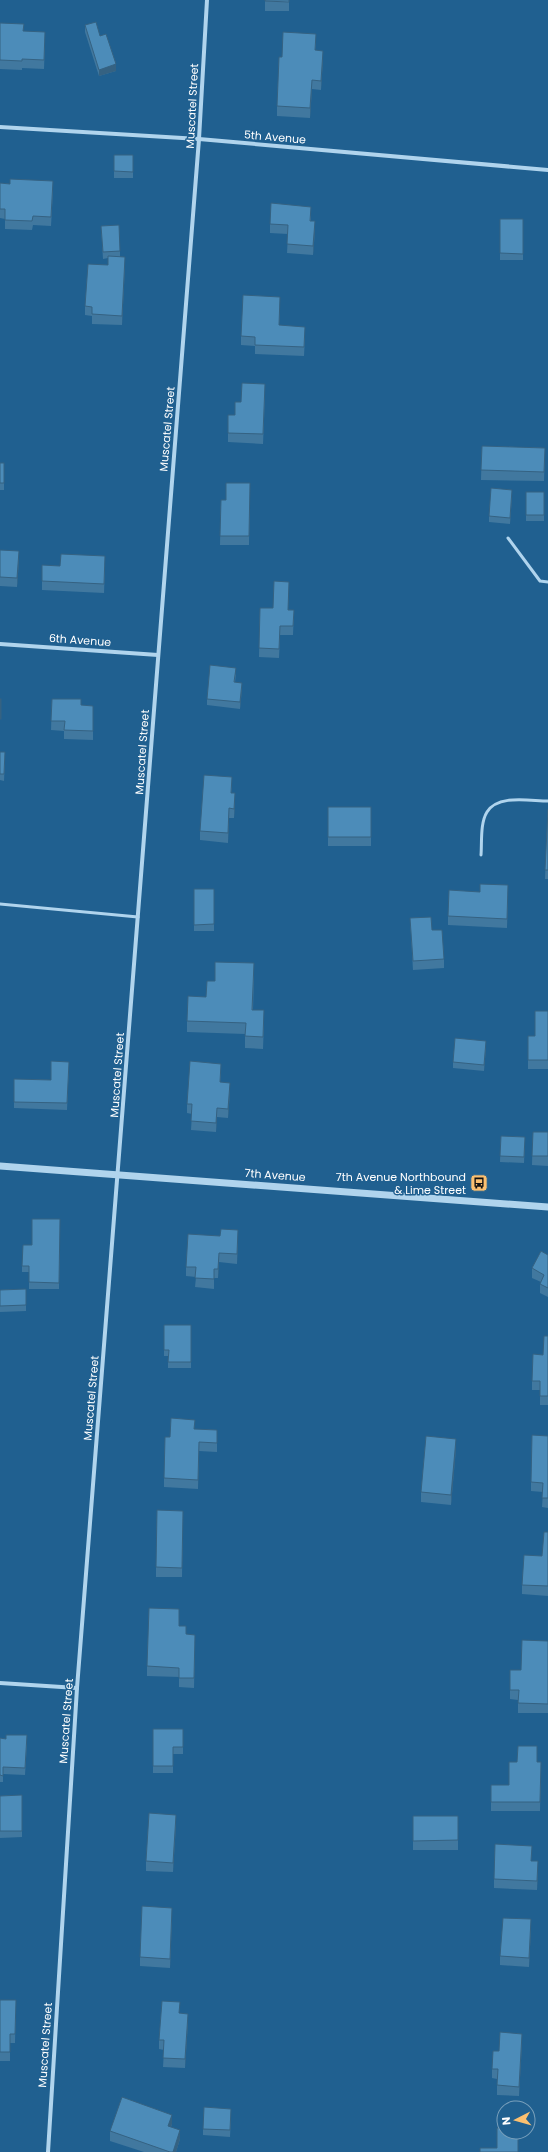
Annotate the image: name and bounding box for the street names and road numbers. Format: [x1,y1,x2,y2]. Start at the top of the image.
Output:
street label: Muscatel Street [182,63,202,149]
street label: 5th Avenue [243,126,307,148]
street label: Muscatel Street [155,386,179,472]
street label: 6th Avenue [48,630,112,650]
street label: Muscatel Street [131,709,153,795]
street label: Muscatel Street [106,1032,128,1118]
street label: 7th Avenue [244,1165,306,1185]
street label: Muscatel Street [79,1355,103,1441]
street label: Muscatel Street [55,1678,77,1764]
street label: Muscatel Street [34,2002,56,2088]

